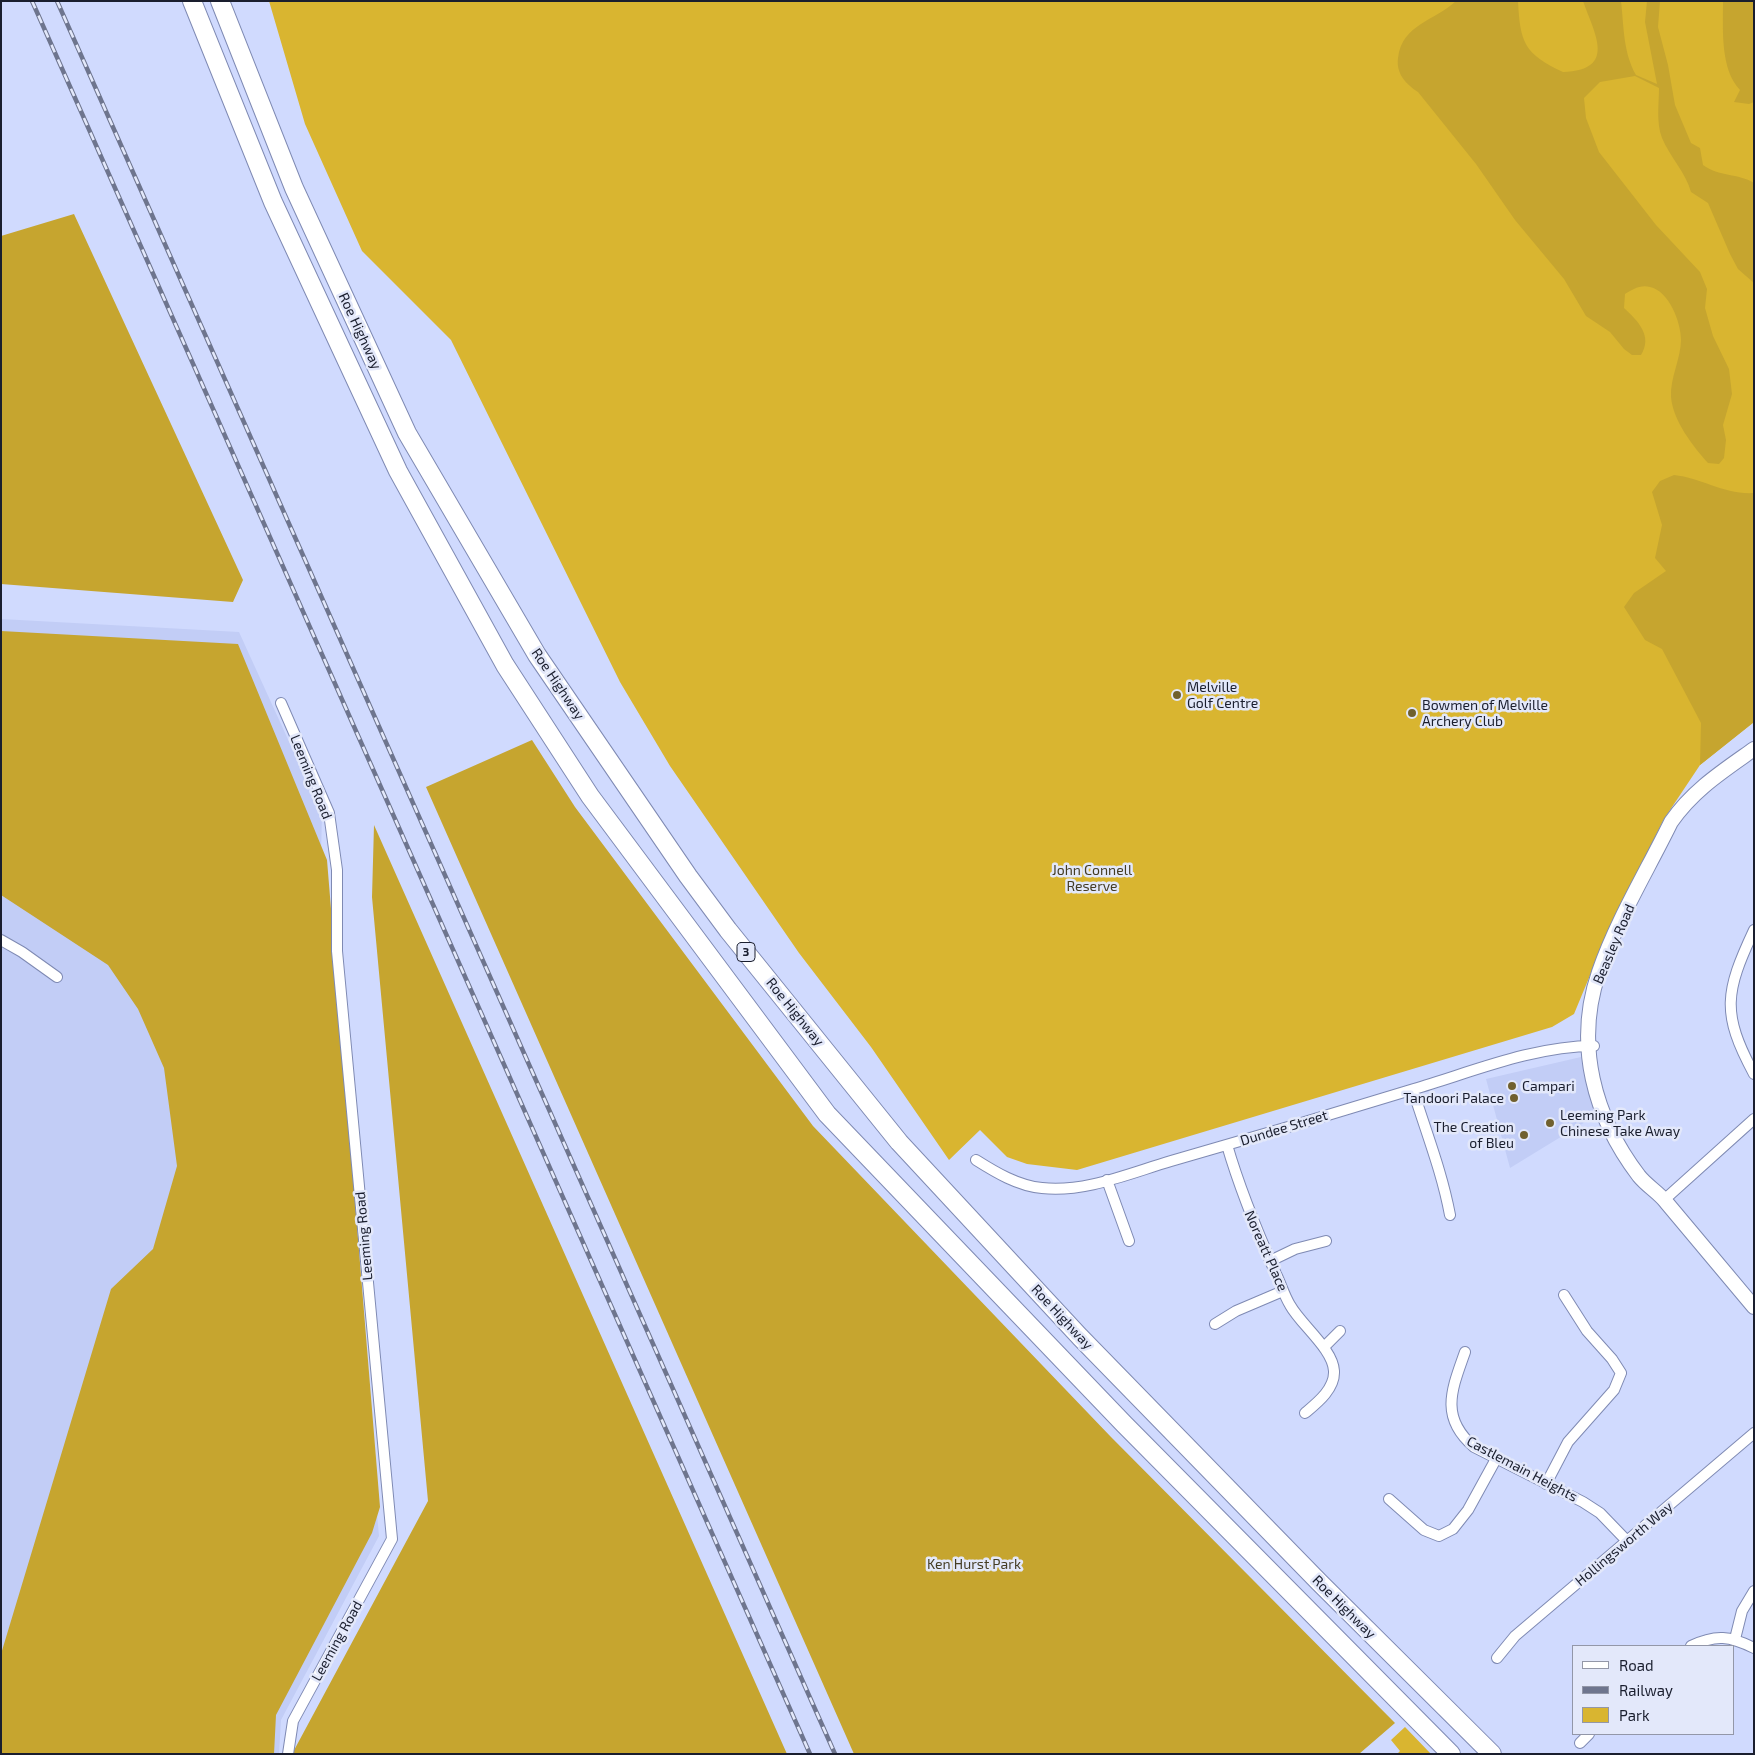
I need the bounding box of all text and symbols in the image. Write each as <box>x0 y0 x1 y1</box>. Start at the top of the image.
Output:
street label: Roe Highway <box>335 290 385 372</box>
street label: Roe Highway <box>528 645 588 723</box>
place label: Melville Golf Centre <box>1187 679 1258 712</box>
marker: Melville Golf Centre <box>1171 689 1183 701</box>
place label: Bowmen of Melville Archery Club <box>1422 697 1548 730</box>
marker: Bowmen of Melville Archery Club <box>1406 707 1418 719</box>
street label: Leeming Road <box>286 732 336 822</box>
park label: John Connell Reserve <box>1052 862 1132 894</box>
street label: Beasley Road <box>1590 901 1638 987</box>
road number: 3 <box>737 942 755 962</box>
street label: Roe Highway <box>763 975 827 1049</box>
place label: Campari <box>1522 1078 1575 1094</box>
marker: Campari <box>1506 1080 1518 1092</box>
place label: Tandoori Palace <box>1403 1090 1504 1106</box>
marker: Tandoori Palace <box>1508 1092 1520 1104</box>
street label: Dundee Street <box>1238 1107 1330 1149</box>
place label: Leeming Park Chinese Take Away <box>1560 1107 1680 1140</box>
marker: Leeming Park Chinese Take Away <box>1544 1117 1556 1129</box>
place label: The Creation of Bleu <box>1434 1119 1514 1152</box>
marker: The Creation of Bleu <box>1518 1129 1530 1141</box>
street label: Leeming Road <box>352 1191 376 1281</box>
street label: Noreatt Place <box>1241 1208 1291 1294</box>
street label: Roe Highway <box>1028 1281 1096 1353</box>
street label: Castlemain Heights <box>1464 1433 1580 1505</box>
street label: Hollingsworth Way <box>1572 1498 1676 1590</box>
park label: Ken Hurst Park <box>927 1556 1021 1572</box>
street label: Roe Highway <box>1309 1572 1379 1642</box>
street label: Leeming Road <box>308 1598 366 1684</box>
legend <box>1572 1645 1735 1735</box>
text: Road <box>1619 1656 1654 1674</box>
text: Railway <box>1619 1681 1673 1699</box>
text: Park <box>1619 1706 1650 1724</box>

